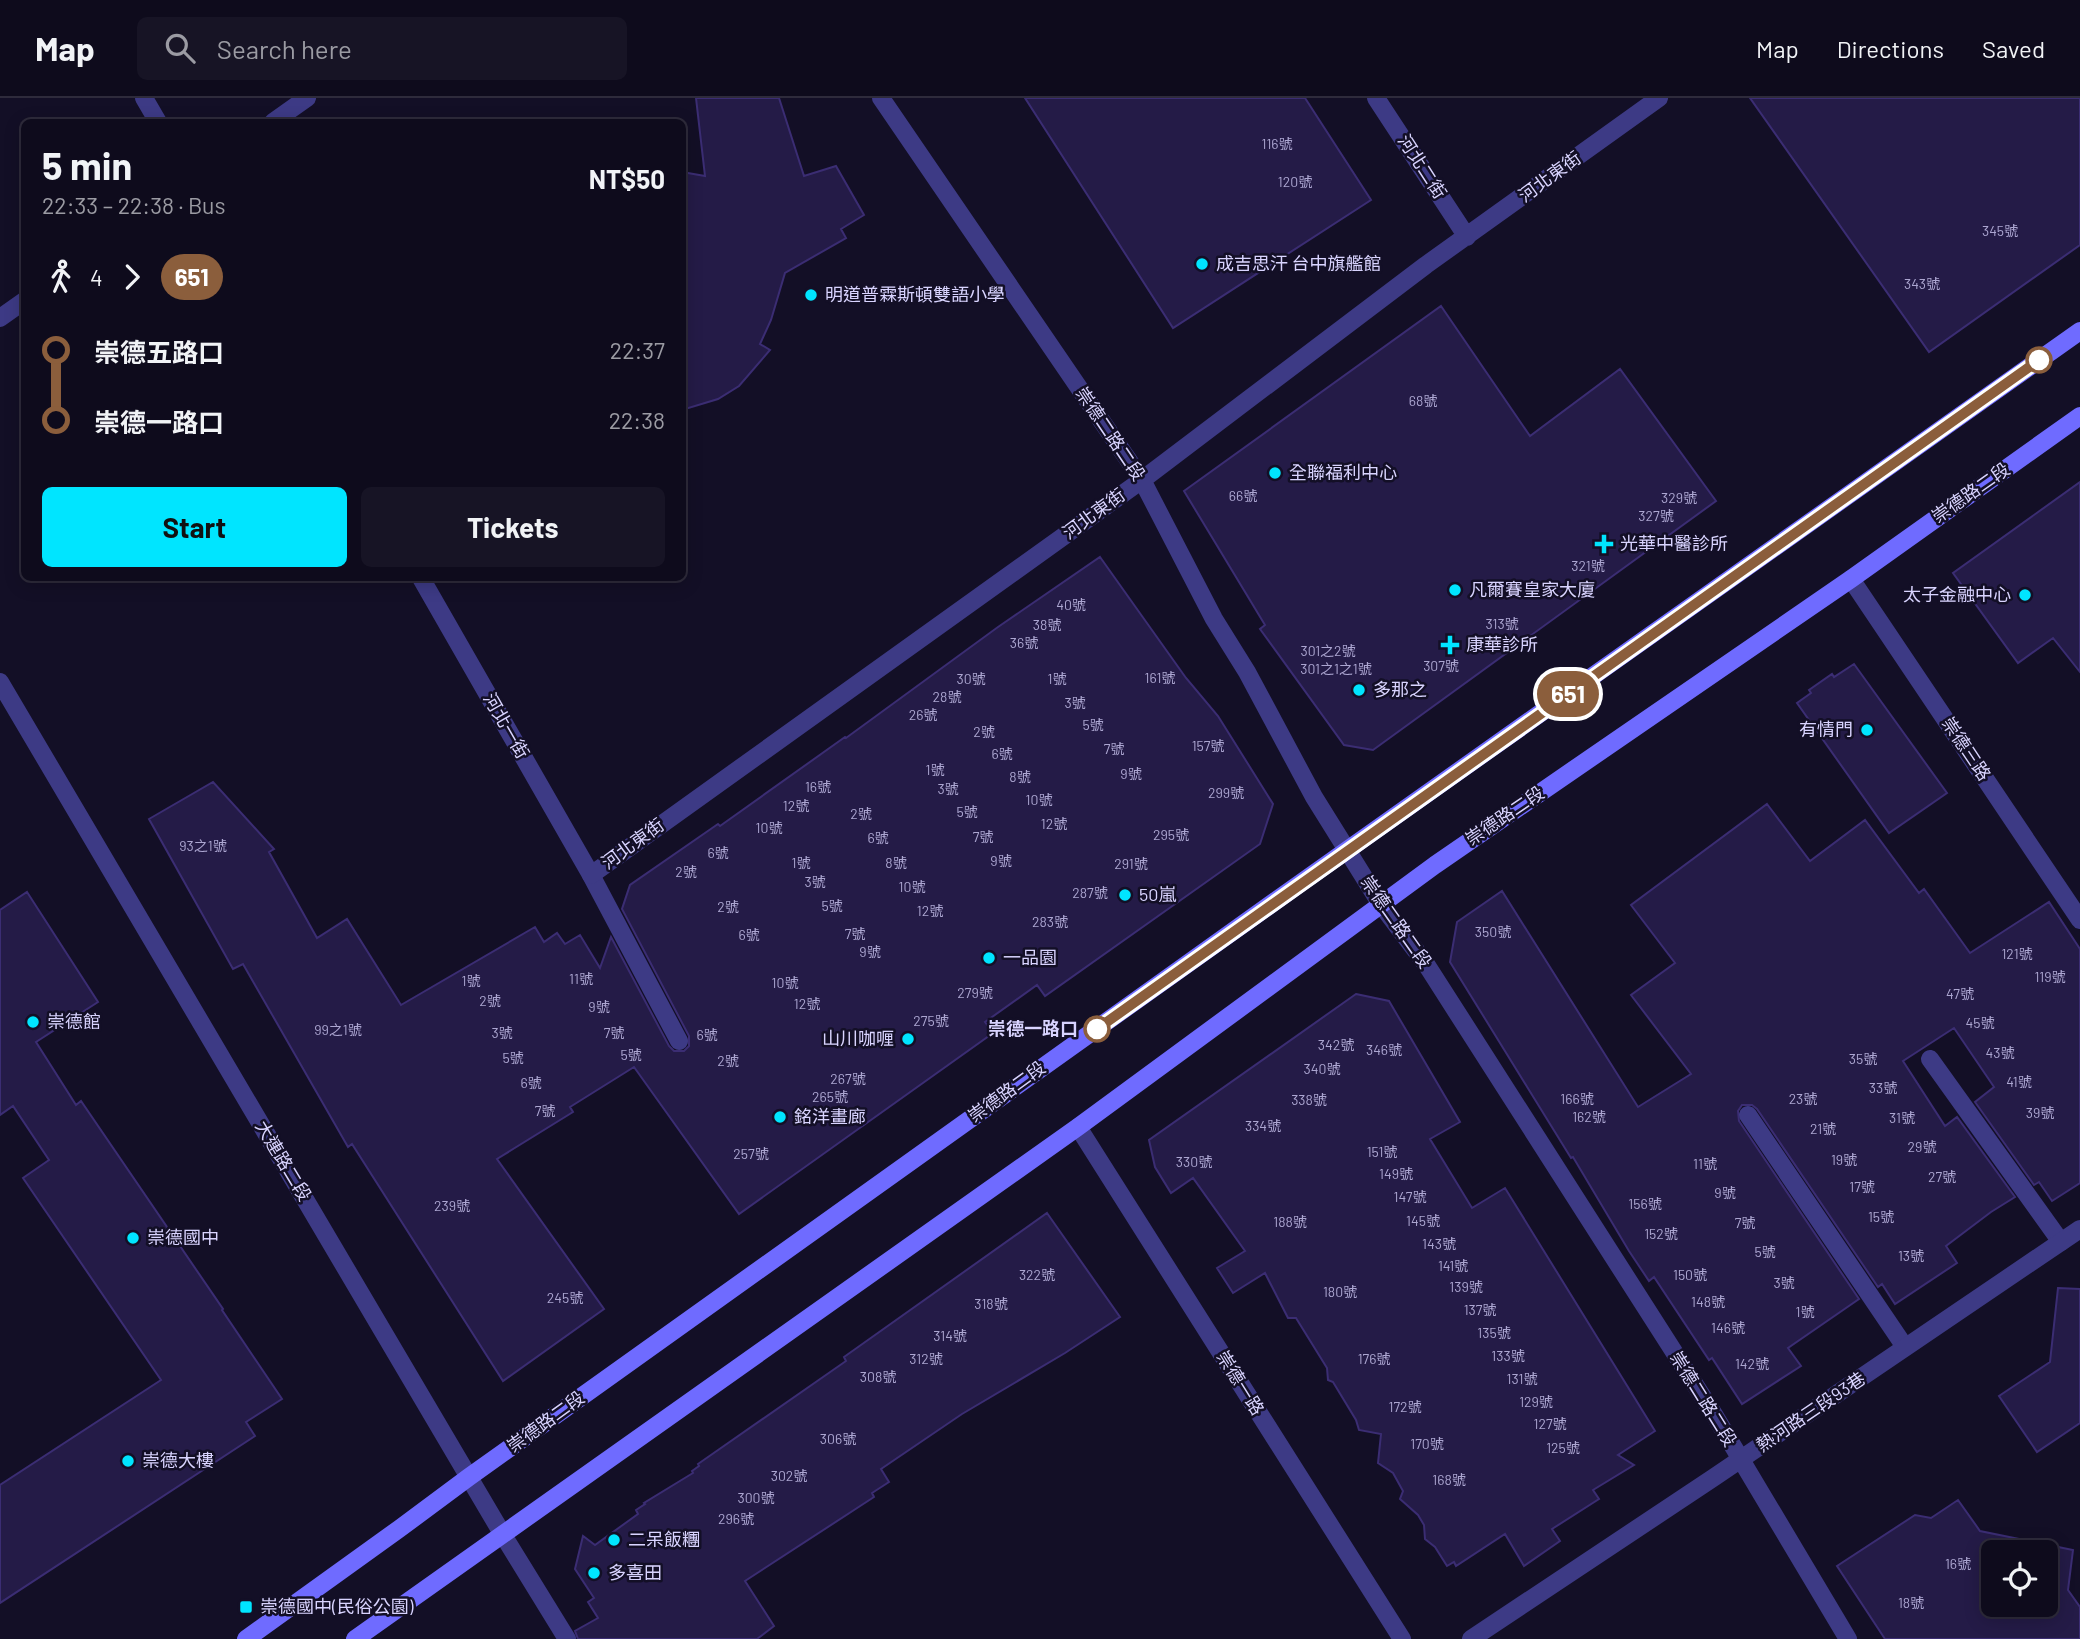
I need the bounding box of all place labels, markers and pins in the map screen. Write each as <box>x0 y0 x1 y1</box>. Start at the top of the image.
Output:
place label: 成吉思汗 台中旗艦館 <box>1216 252 1382 274</box>
marker: 成吉思汗 台中旗艦館 <box>1194 256 1210 272</box>
place label: 明道普霖斯頓雙語小學 <box>825 283 1005 305</box>
marker: 明道普霖斯頓雙語小學 <box>803 287 819 303</box>
unlabelled marker <box>2026 347 2052 373</box>
place label: 全聯福利中心 <box>1289 461 1397 483</box>
marker: 全聯福利中心 <box>1267 465 1283 481</box>
place label: 光華中醫診所 <box>1620 532 1728 554</box>
marker: 光華中醫診所 <box>1594 534 1614 554</box>
place label: 凡爾賽皇家大廈 <box>1469 578 1595 600</box>
marker: 凡爾賽皇家大廈 <box>1447 582 1463 598</box>
place label: 太子金融中心 <box>1903 583 2011 605</box>
marker: 太子金融中心 <box>2017 587 2033 603</box>
place label: 康華診所 <box>1466 633 1538 655</box>
marker: 康華診所 <box>1440 635 1460 655</box>
place label: 多那之 <box>1373 678 1427 700</box>
marker: 多那之 <box>1351 682 1367 698</box>
place label: 有情門 <box>1799 718 1853 740</box>
marker: 有情門 <box>1859 722 1875 738</box>
place label: 50嵐 <box>1139 883 1176 905</box>
marker: 50嵐 <box>1117 887 1133 903</box>
place label: 一品園 <box>1003 946 1057 968</box>
marker: 一品園 <box>981 950 997 966</box>
place label: 崇德館 <box>47 1010 101 1032</box>
marker: 崇德館 <box>25 1014 41 1030</box>
marker: 崇德一路口 <box>1084 1016 1110 1042</box>
place label: 崇德一路口 <box>988 1017 1078 1039</box>
place label: 山川咖喱 <box>822 1027 894 1049</box>
marker: 山川咖喱 <box>900 1031 916 1047</box>
place label: 銘洋畫廊 <box>794 1105 866 1127</box>
marker: 銘洋畫廊 <box>772 1109 788 1125</box>
place label: 崇德國中 <box>147 1226 219 1248</box>
marker: 崇德國中 <box>125 1230 141 1246</box>
place label: 崇德大樓 <box>142 1449 214 1471</box>
marker: 崇德大樓 <box>120 1453 136 1469</box>
place label: 二呆飯糰 <box>628 1528 700 1550</box>
marker: 二呆飯糰 <box>606 1532 622 1548</box>
place label: 多喜田 <box>608 1561 662 1583</box>
marker: 多喜田 <box>586 1565 602 1581</box>
place label: 崇德國中(民俗公園) <box>260 1595 414 1617</box>
marker: 崇德國中(民俗公園) <box>238 1599 254 1615</box>

